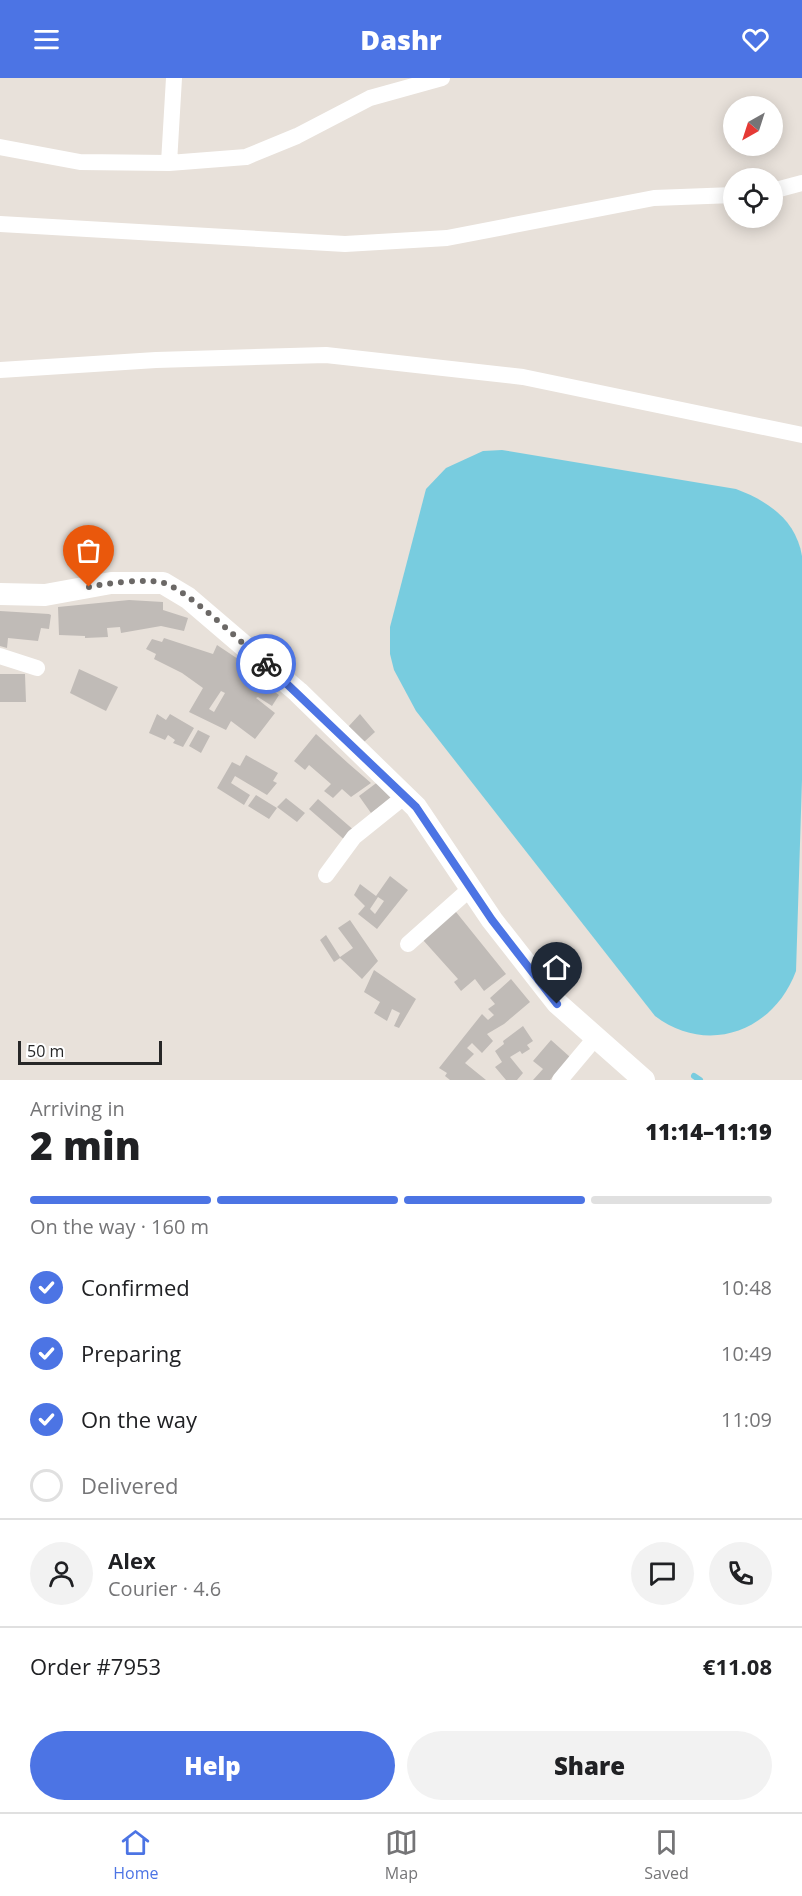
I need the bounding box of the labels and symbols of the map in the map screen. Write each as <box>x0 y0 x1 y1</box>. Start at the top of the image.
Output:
north arrow <box>723 96 783 156</box>
pin <box>63 525 114 587</box>
courier <box>236 634 296 694</box>
pin <box>531 942 582 1004</box>
scale bar <box>18 1038 162 1066</box>

